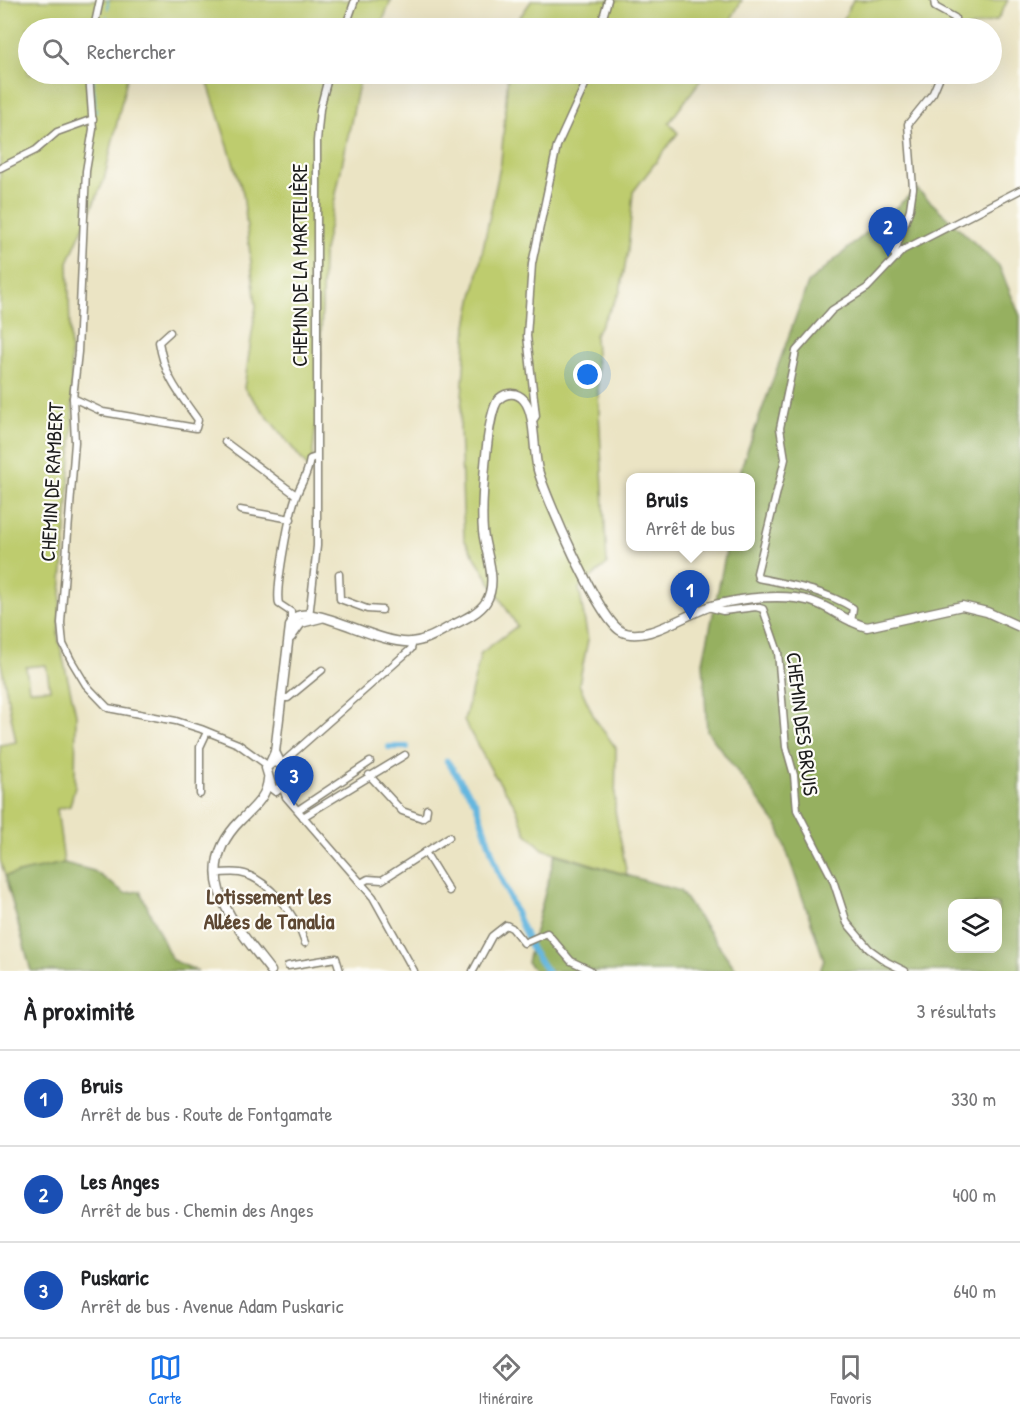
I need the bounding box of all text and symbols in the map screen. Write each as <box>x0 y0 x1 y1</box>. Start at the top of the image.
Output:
search box <box>18 18 1002 84</box>
icon: search <box>39 35 72 68</box>
text: Rechercher <box>87 36 176 66</box>
street label: CHEMIN DE LA MARTELIÈRE <box>285 163 314 367</box>
pin: 2 <box>868 208 908 257</box>
your location <box>573 360 602 389</box>
street label: CHEMIN DE RAMBERT <box>33 400 70 562</box>
popup <box>626 473 755 551</box>
text: Bruis <box>646 484 688 514</box>
text: Arrêt de bus <box>646 514 735 541</box>
pin: 1 <box>670 570 710 620</box>
street label: CHEMIN DES BRUIS <box>779 651 826 798</box>
pin: 3 <box>274 756 314 806</box>
district label: Lotissement les Allées de Tanalia <box>204 881 335 936</box>
map controls <box>948 899 1002 953</box>
button: layers <box>948 899 1002 953</box>
text: À proximité <box>24 993 135 1028</box>
text: 3 résultats <box>916 997 996 1024</box>
text: Bruis <box>81 1070 123 1100</box>
text: 1 <box>40 1085 47 1112</box>
text: 330 m <box>951 1085 996 1112</box>
text: Arrêt de bus · Route de Fontgamate <box>81 1100 333 1127</box>
text: Les Anges <box>81 1166 159 1196</box>
text: 2 <box>39 1181 48 1208</box>
text: 400 m <box>952 1181 996 1208</box>
text: Arrêt de bus · Chemin des Anges <box>81 1196 314 1223</box>
text: Puskaric <box>81 1262 149 1292</box>
text: 3 <box>39 1277 48 1304</box>
text: 640 m <box>953 1277 996 1304</box>
text: Arrêt de bus · Avenue Adam Puskaric <box>81 1292 343 1319</box>
tab: Carte <box>148 1351 182 1409</box>
tab: Itinéraire <box>479 1351 534 1409</box>
tab: Favoris <box>830 1351 871 1409</box>

